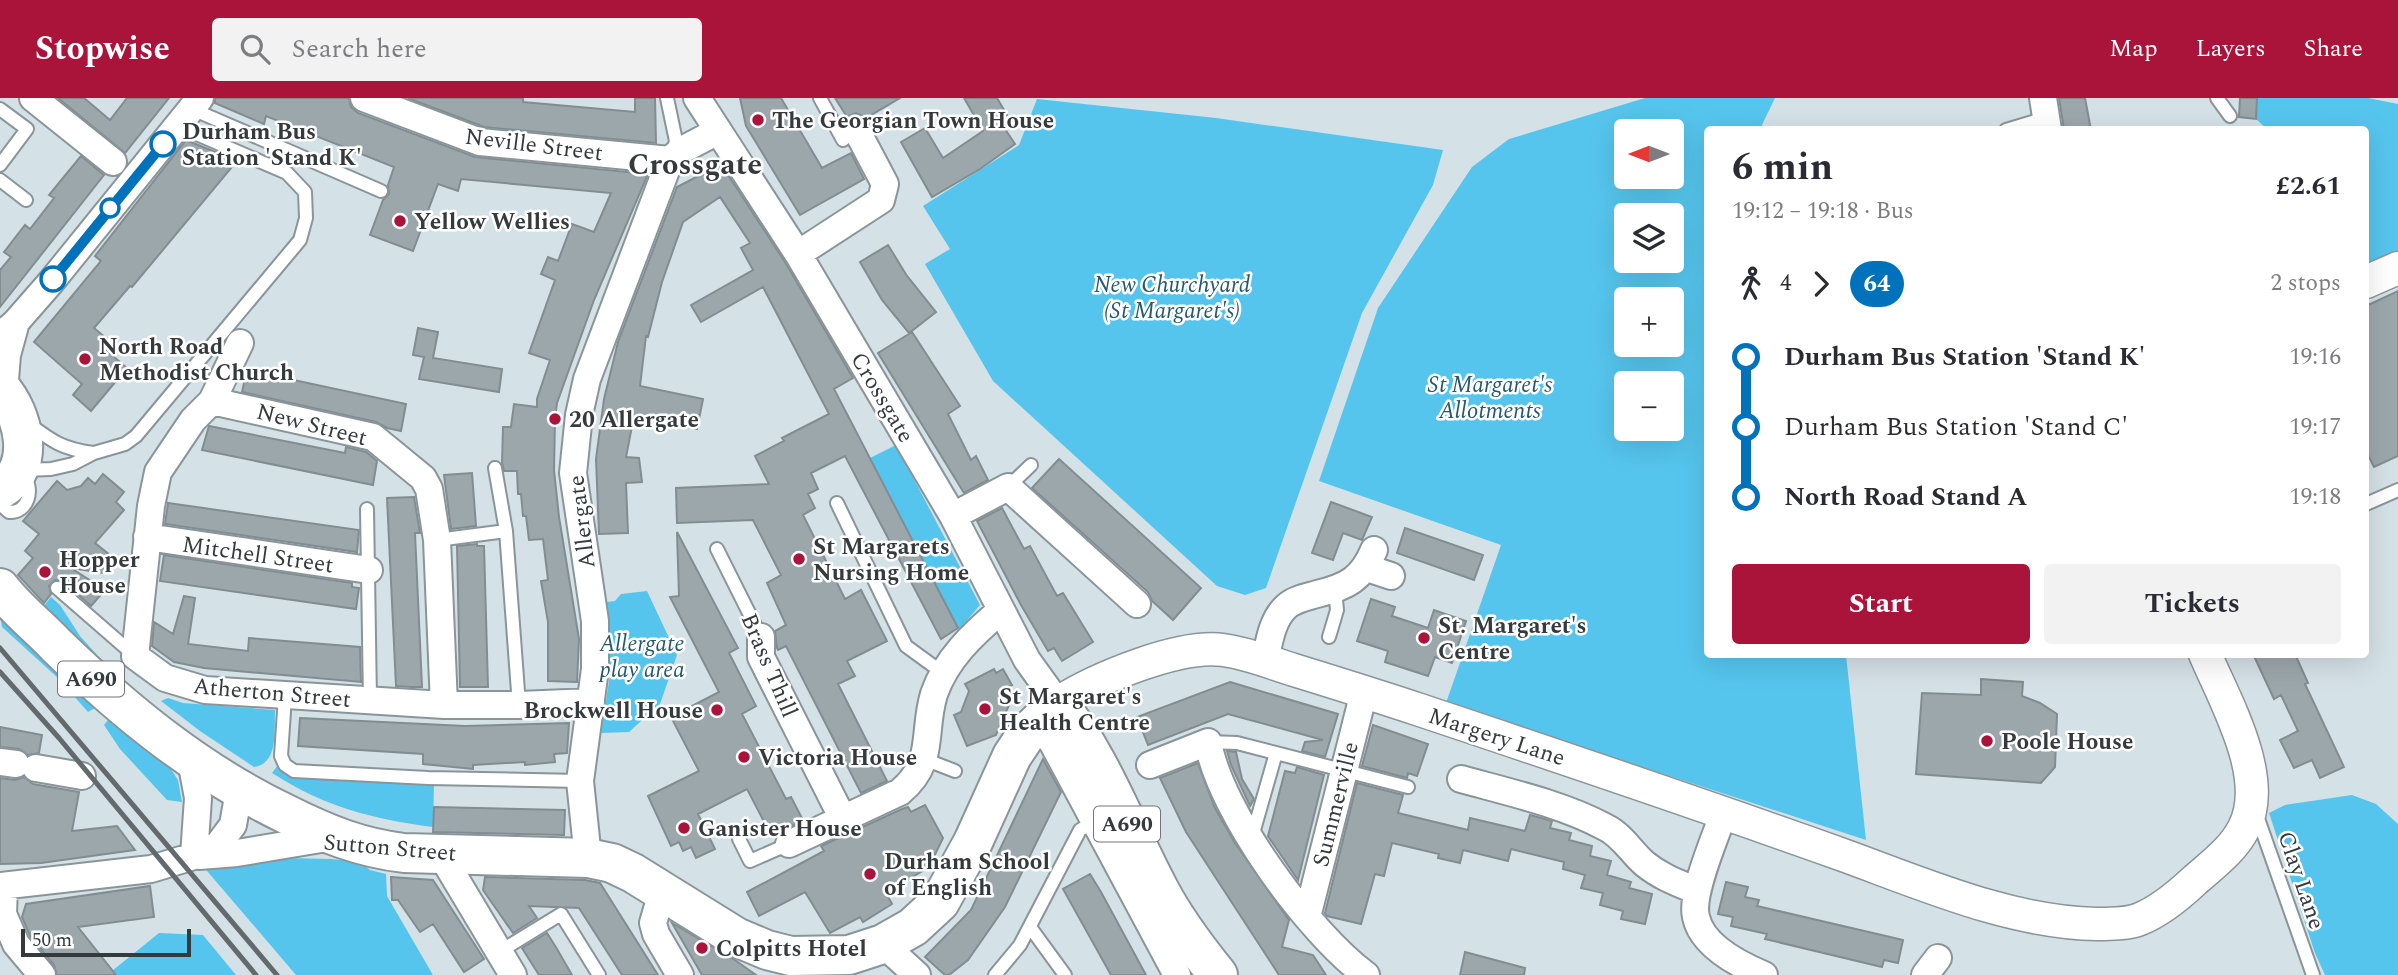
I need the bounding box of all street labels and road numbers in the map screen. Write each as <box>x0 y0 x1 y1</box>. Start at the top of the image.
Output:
street label: Neville Street <box>463 120 605 171</box>
street label: Crossgate <box>841 346 923 450</box>
street label: New Street <box>253 395 371 456</box>
street label: Allergate <box>559 473 606 570</box>
street label: Mitchell Street <box>180 528 336 583</box>
street label: Brass Thill <box>731 608 806 723</box>
road number: A690 <box>58 662 124 696</box>
street label: Atherton Street <box>191 669 352 718</box>
street label: Margery Lane <box>1424 699 1570 776</box>
street label: Summerville <box>1304 738 1369 871</box>
road number: A690 <box>1094 806 1160 842</box>
street label: Sutton Street <box>322 825 458 872</box>
street label: Clay Lane <box>2267 827 2334 934</box>

